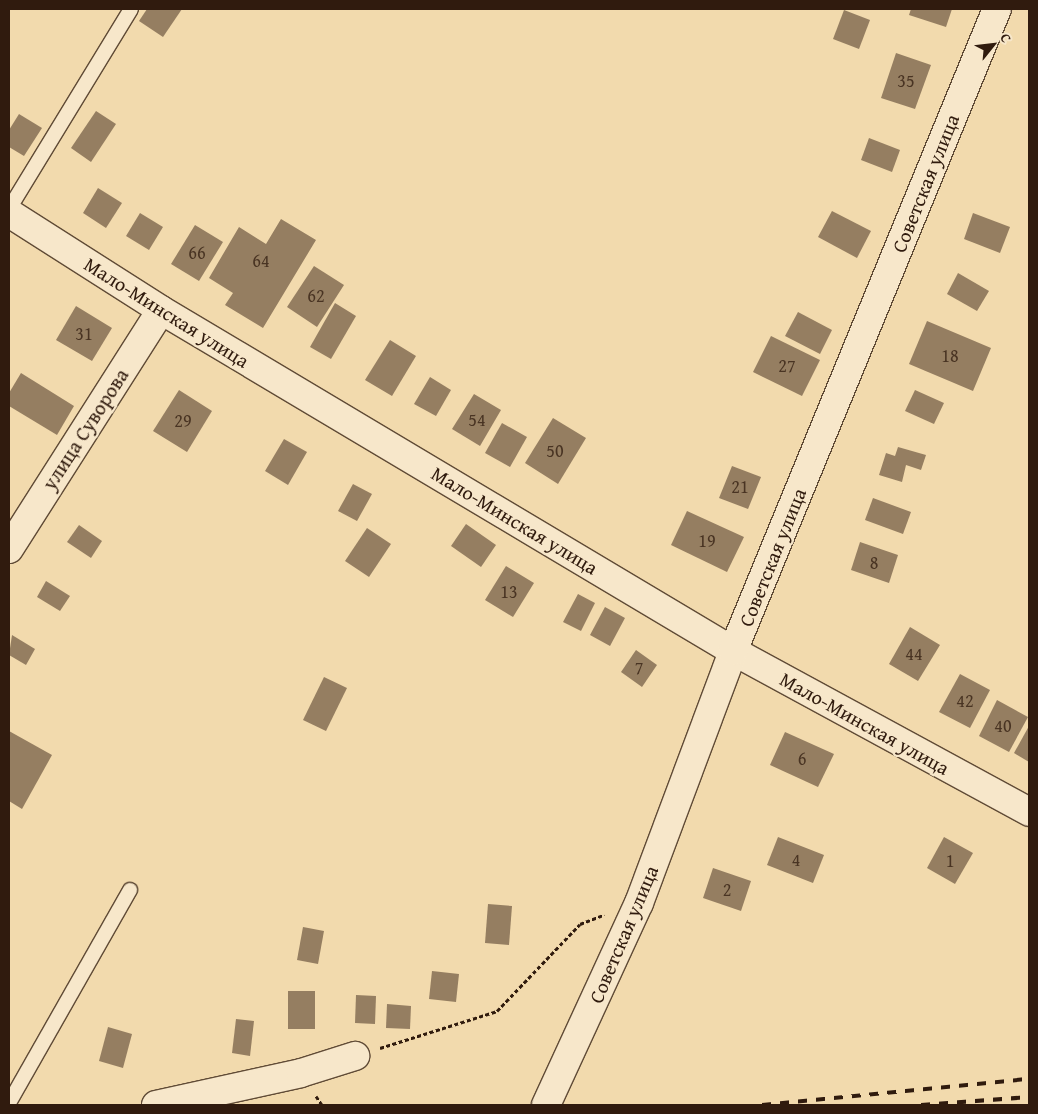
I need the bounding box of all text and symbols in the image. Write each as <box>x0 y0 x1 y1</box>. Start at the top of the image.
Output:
north arrow <box>968 20 1018 70</box>
text: С <box>995 29 1017 46</box>
house number: 35 <box>897 70 915 92</box>
street label: Советская улица <box>886 110 964 256</box>
house number: 66 <box>188 242 206 264</box>
house number: 64 <box>252 250 270 272</box>
street label: Мало-Минская улица <box>80 252 254 372</box>
house number: 62 <box>307 285 325 307</box>
house number: 31 <box>75 323 93 345</box>
house number: 18 <box>941 345 959 367</box>
house number: 27 <box>778 355 796 377</box>
street label: улица Суворова <box>37 364 133 494</box>
house number: 54 <box>468 409 486 431</box>
house number: 29 <box>174 410 192 432</box>
house number: 50 <box>546 440 564 462</box>
street label: Мало-Минская улица <box>427 461 603 579</box>
house number: 21 <box>731 476 749 498</box>
street label: Советская улица <box>733 484 811 630</box>
house number: 19 <box>698 530 716 552</box>
house number: 8 <box>870 552 878 574</box>
house number: 13 <box>500 581 518 603</box>
house number: 44 <box>905 643 923 665</box>
house number: 7 <box>635 657 643 679</box>
street label: Мало-Минская улица <box>776 666 954 780</box>
house number: 42 <box>956 690 974 712</box>
house number: 40 <box>994 715 1012 737</box>
house number: 6 <box>798 748 806 770</box>
house number: 4 <box>792 849 800 871</box>
house number: 1 <box>946 850 954 872</box>
street label: Советская улица <box>583 862 663 1006</box>
house number: 2 <box>723 879 731 901</box>

